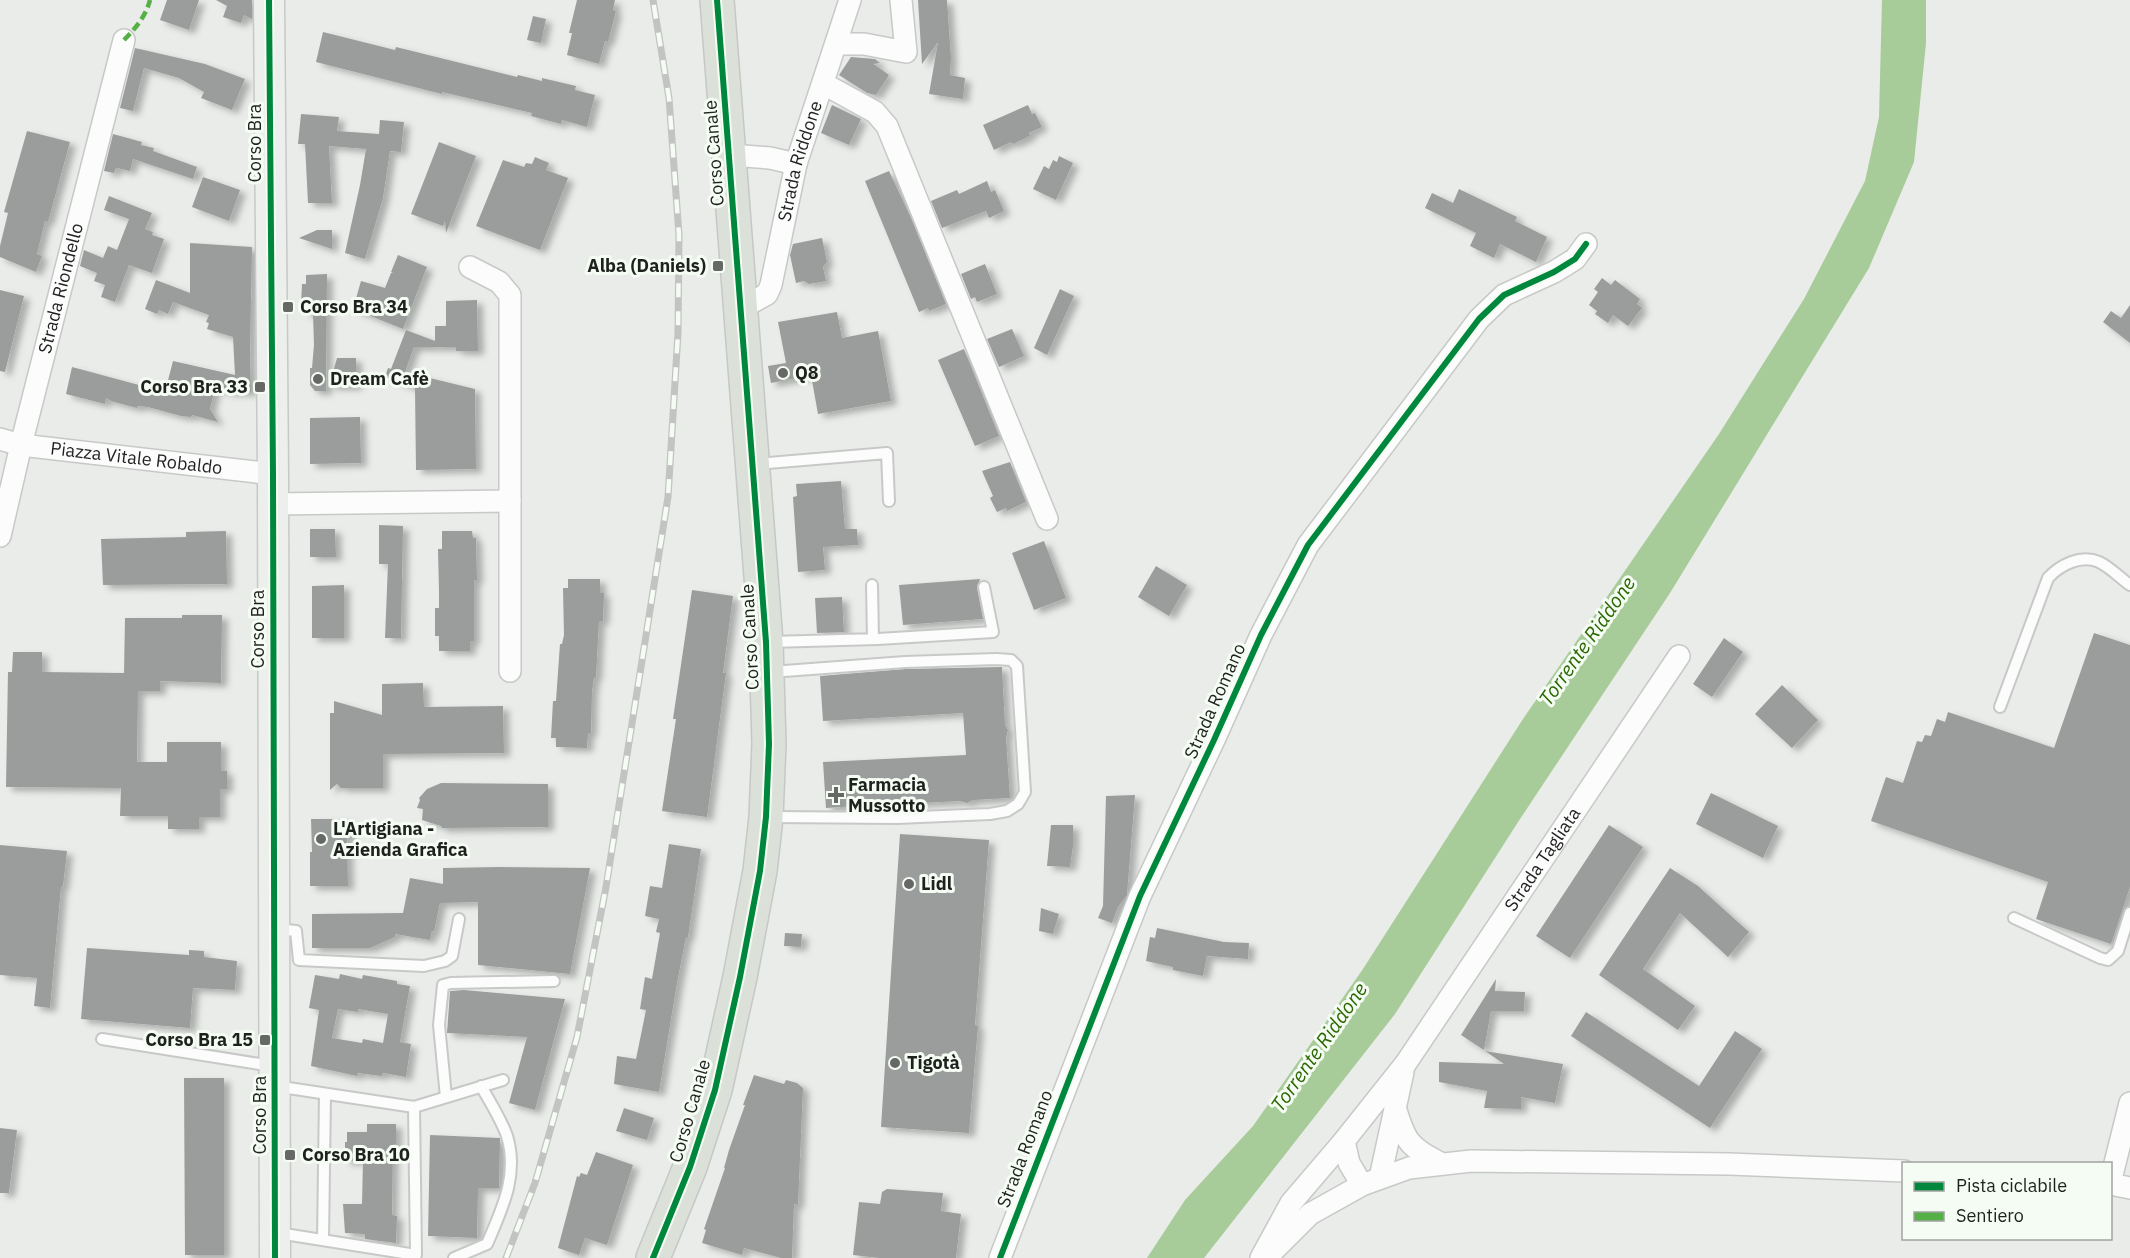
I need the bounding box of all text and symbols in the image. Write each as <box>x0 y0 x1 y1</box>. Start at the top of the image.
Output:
street label: Strada Riddone <box>772 98 827 224</box>
street label: Corso Canale <box>698 99 729 207</box>
street label: Corso Bra <box>243 103 266 182</box>
street label: Strada Riondello <box>33 221 88 356</box>
place label: Alba (Daniels) <box>587 254 706 277</box>
marker: Alba (Daniels) <box>711 259 725 273</box>
place label: Corso Bra 34 <box>300 295 408 318</box>
marker: Corso Bra 34 <box>281 300 295 314</box>
place label: Q8 <box>795 361 819 384</box>
marker: Q8 <box>776 366 790 380</box>
place label: Dream Cafè <box>330 367 429 390</box>
marker: Dream Cafè <box>311 372 325 386</box>
place label: Corso Bra 33 <box>140 375 248 398</box>
marker: Corso Bra 33 <box>253 380 267 394</box>
street label: Piazza Vitale Robaldo <box>49 436 224 479</box>
water label: Torrente Riddone <box>1532 571 1641 711</box>
street label: Corso Canale <box>735 583 764 691</box>
street label: Corso Bra <box>246 589 269 668</box>
street label: Strada Romano <box>1179 639 1250 762</box>
place label: Farmacia Mussotto <box>848 773 926 817</box>
marker: Farmacia Mussotto <box>829 788 843 802</box>
street label: Strada Tagliata <box>1499 802 1585 916</box>
place label: L'Artigiana - Azienda Grafica <box>333 817 468 861</box>
marker: L'Artigiana - Azienda Grafica <box>314 832 328 846</box>
place label: Lidl <box>921 872 953 895</box>
marker: Lidl <box>902 877 916 891</box>
water label: Torrente Riddone <box>1264 977 1373 1117</box>
place label: Corso Bra 15 <box>145 1028 253 1051</box>
marker: Corso Bra 15 <box>258 1033 272 1047</box>
place label: Tigotà <box>907 1051 960 1074</box>
street label: Corso Canale <box>664 1056 715 1165</box>
marker: Tigotà <box>888 1056 902 1070</box>
street label: Corso Bra <box>248 1075 271 1154</box>
street label: Strada Romano <box>992 1087 1058 1211</box>
place label: Corso Bra 10 <box>302 1143 410 1166</box>
marker: Corso Bra 10 <box>283 1148 297 1162</box>
legend <box>1902 1162 2112 1240</box>
text: Pista ciclabile <box>1956 1174 2067 1197</box>
text: Sentiero <box>1956 1204 2024 1227</box>

